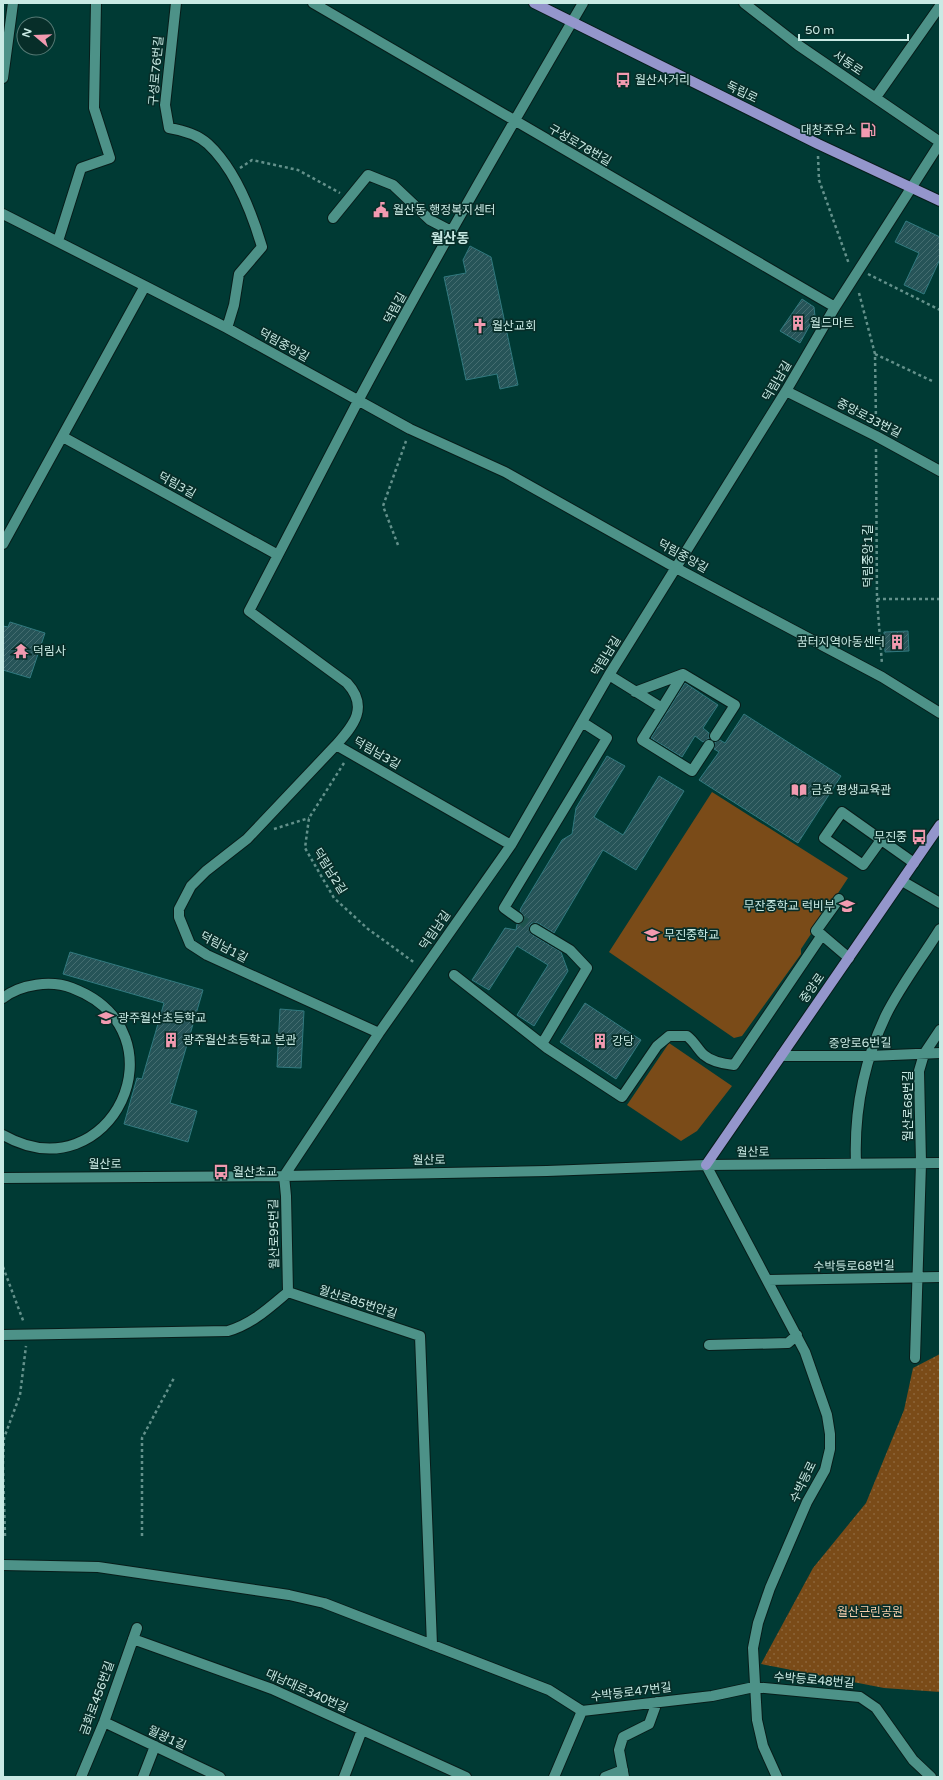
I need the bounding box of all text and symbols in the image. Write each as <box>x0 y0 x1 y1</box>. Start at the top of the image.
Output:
north arrow <box>16 16 56 56</box>
scale bar <box>799 16 908 42</box>
text: 50 m <box>805 23 834 37</box>
text: N <box>19 27 35 39</box>
street label: 구성로76번길 <box>146 35 166 107</box>
street label: 서동로 <box>830 48 866 78</box>
bus stop icon: 월산사거리 <box>614 71 632 89</box>
place label: 월산사거리 <box>635 73 690 87</box>
street label: 독립로 <box>724 78 760 106</box>
street label: 구성로78번길 <box>546 121 614 169</box>
fuel station icon: 대창주유소 <box>859 121 877 139</box>
place label: 대창주유소 <box>801 123 856 137</box>
public building icon: 월산동 행정복지센터 <box>372 201 390 219</box>
place label: 월산동 행정복지센터 <box>393 203 495 217</box>
district label: 월산동 <box>431 230 469 247</box>
street label: 덕림길 <box>381 290 409 326</box>
building icon: 월드마트 <box>789 314 807 332</box>
place label: 월드마트 <box>810 316 854 330</box>
church icon: 월산교회 <box>471 317 489 335</box>
place label: 월산교회 <box>492 319 536 333</box>
street label: 덕림중앙길 <box>256 325 312 365</box>
street label: 덕림남길 <box>760 358 794 404</box>
street label: 중앙로33번길 <box>835 396 903 440</box>
street label: 덕림3길 <box>156 469 198 501</box>
street label: 덕림중앙1길 <box>861 525 875 587</box>
street label: 덕림중앙길 <box>655 536 711 576</box>
building icon: 꿈터지역아동센터 <box>888 633 906 651</box>
street label: 덕림남길 <box>588 634 624 678</box>
place label: 꿈터지역아동센터 <box>797 635 885 649</box>
temple icon: 덕림사 <box>12 642 30 660</box>
place label: 덕림사 <box>33 644 66 658</box>
street label: 덕림남3길 <box>351 734 403 772</box>
library icon: 금호 평생교육관 <box>790 781 808 799</box>
place label: 금호 평생교육관 <box>811 783 891 797</box>
bus stop icon: 무진중 <box>910 828 928 846</box>
place label: 무진중 <box>874 830 907 844</box>
street label: 덕림남2길 <box>310 845 350 897</box>
school or university icon: 무잔중학교 럭비부 <box>838 897 856 915</box>
place label: 무잔중학교 럭비부 <box>744 899 835 913</box>
street label: 덕림남길 <box>417 908 453 952</box>
school or university icon: 무진중학교 <box>643 926 661 944</box>
place label: 무진중학교 <box>664 928 719 942</box>
street label: 덕림남1길 <box>198 929 250 965</box>
street label: 중앙로 <box>797 970 827 1006</box>
school or university icon: 광주월산초등학교 <box>97 1009 115 1027</box>
place label: 광주월산초등학교 <box>118 1011 206 1025</box>
building icon: 광주월산초등학교 본관 <box>162 1031 180 1049</box>
building icon: 강당 <box>591 1032 609 1050</box>
place label: 광주월산초등학교 본관 <box>183 1033 297 1047</box>
place label: 강당 <box>612 1034 634 1048</box>
street label: 중앙로6번길 <box>829 1035 891 1051</box>
street label: 월산로68번길 <box>901 1071 915 1141</box>
street label: 월산로 <box>736 1145 770 1159</box>
street label: 월산로 <box>412 1153 446 1167</box>
street label: 월산로 <box>88 1157 122 1171</box>
bus stop icon: 월산초교 <box>212 1163 230 1181</box>
place label: 월산초교 <box>233 1165 277 1179</box>
street label: 월산로95번길 <box>266 1199 282 1269</box>
street label: 수박등로68번길 <box>813 1258 895 1274</box>
street label: 월산로85번안길 <box>317 1283 399 1321</box>
street label: 수박등로 <box>787 1459 819 1505</box>
park label: 월산근린공원 <box>837 1605 903 1619</box>
street label: 금화로456번길 <box>77 1659 117 1737</box>
street label: 대남대로340번길 <box>264 1667 350 1715</box>
street label: 수박등로48번길 <box>773 1669 855 1691</box>
street label: 수박등로47번길 <box>590 1680 672 1704</box>
street label: 월광1길 <box>146 1723 188 1753</box>

